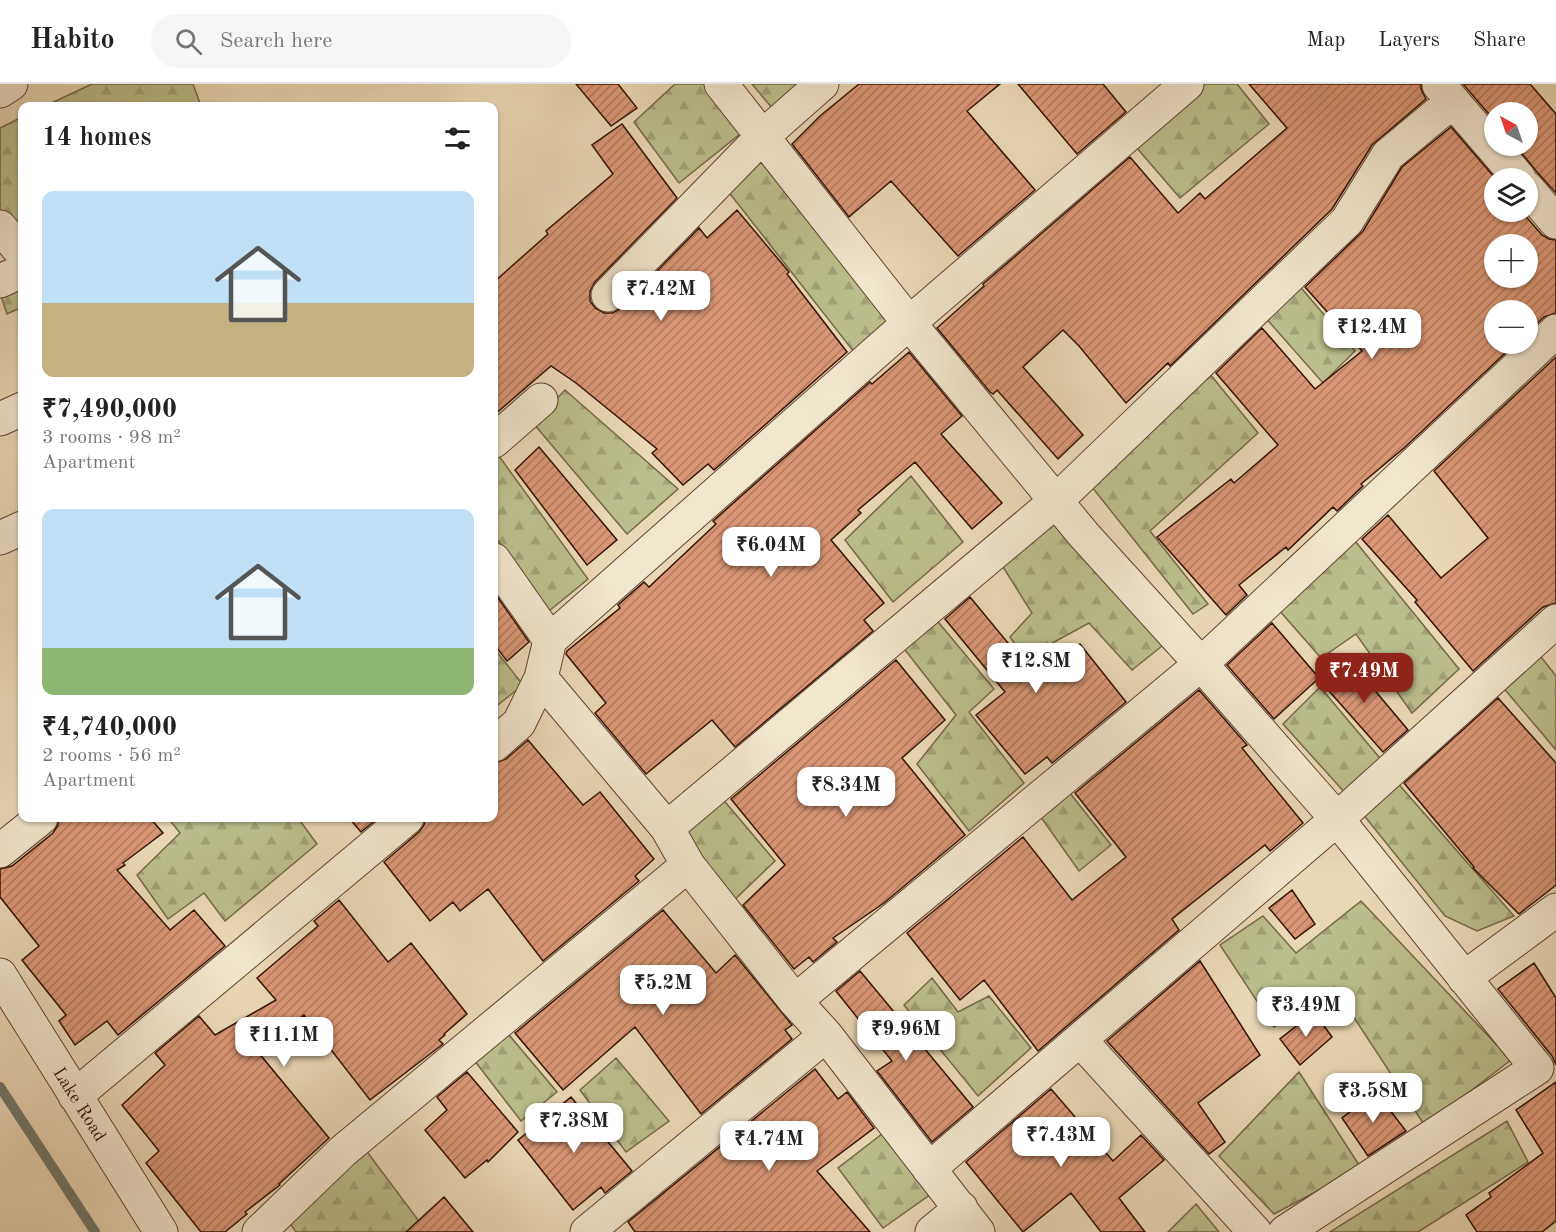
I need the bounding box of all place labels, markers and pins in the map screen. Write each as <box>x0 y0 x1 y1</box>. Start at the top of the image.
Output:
pin: ₹7.42M <box>612 271 710 322</box>
pin: ₹12.4M <box>1323 309 1421 360</box>
pin: ₹6.04M <box>722 527 820 578</box>
pin: ₹12.8M <box>987 643 1085 694</box>
pin: ₹7.49M <box>1315 653 1413 704</box>
pin: ₹8.34M <box>797 767 895 818</box>
pin: ₹5.2M <box>621 965 705 1016</box>
pin: ₹3.49M <box>1257 987 1355 1038</box>
pin: ₹9.96M <box>857 1011 955 1062</box>
pin: ₹11.1M <box>235 1017 333 1068</box>
pin: ₹3.58M <box>1324 1073 1422 1124</box>
pin: ₹7.38M <box>525 1103 623 1154</box>
pin: ₹7.43M <box>1012 1117 1110 1168</box>
pin: ₹4.74M <box>720 1121 818 1172</box>

